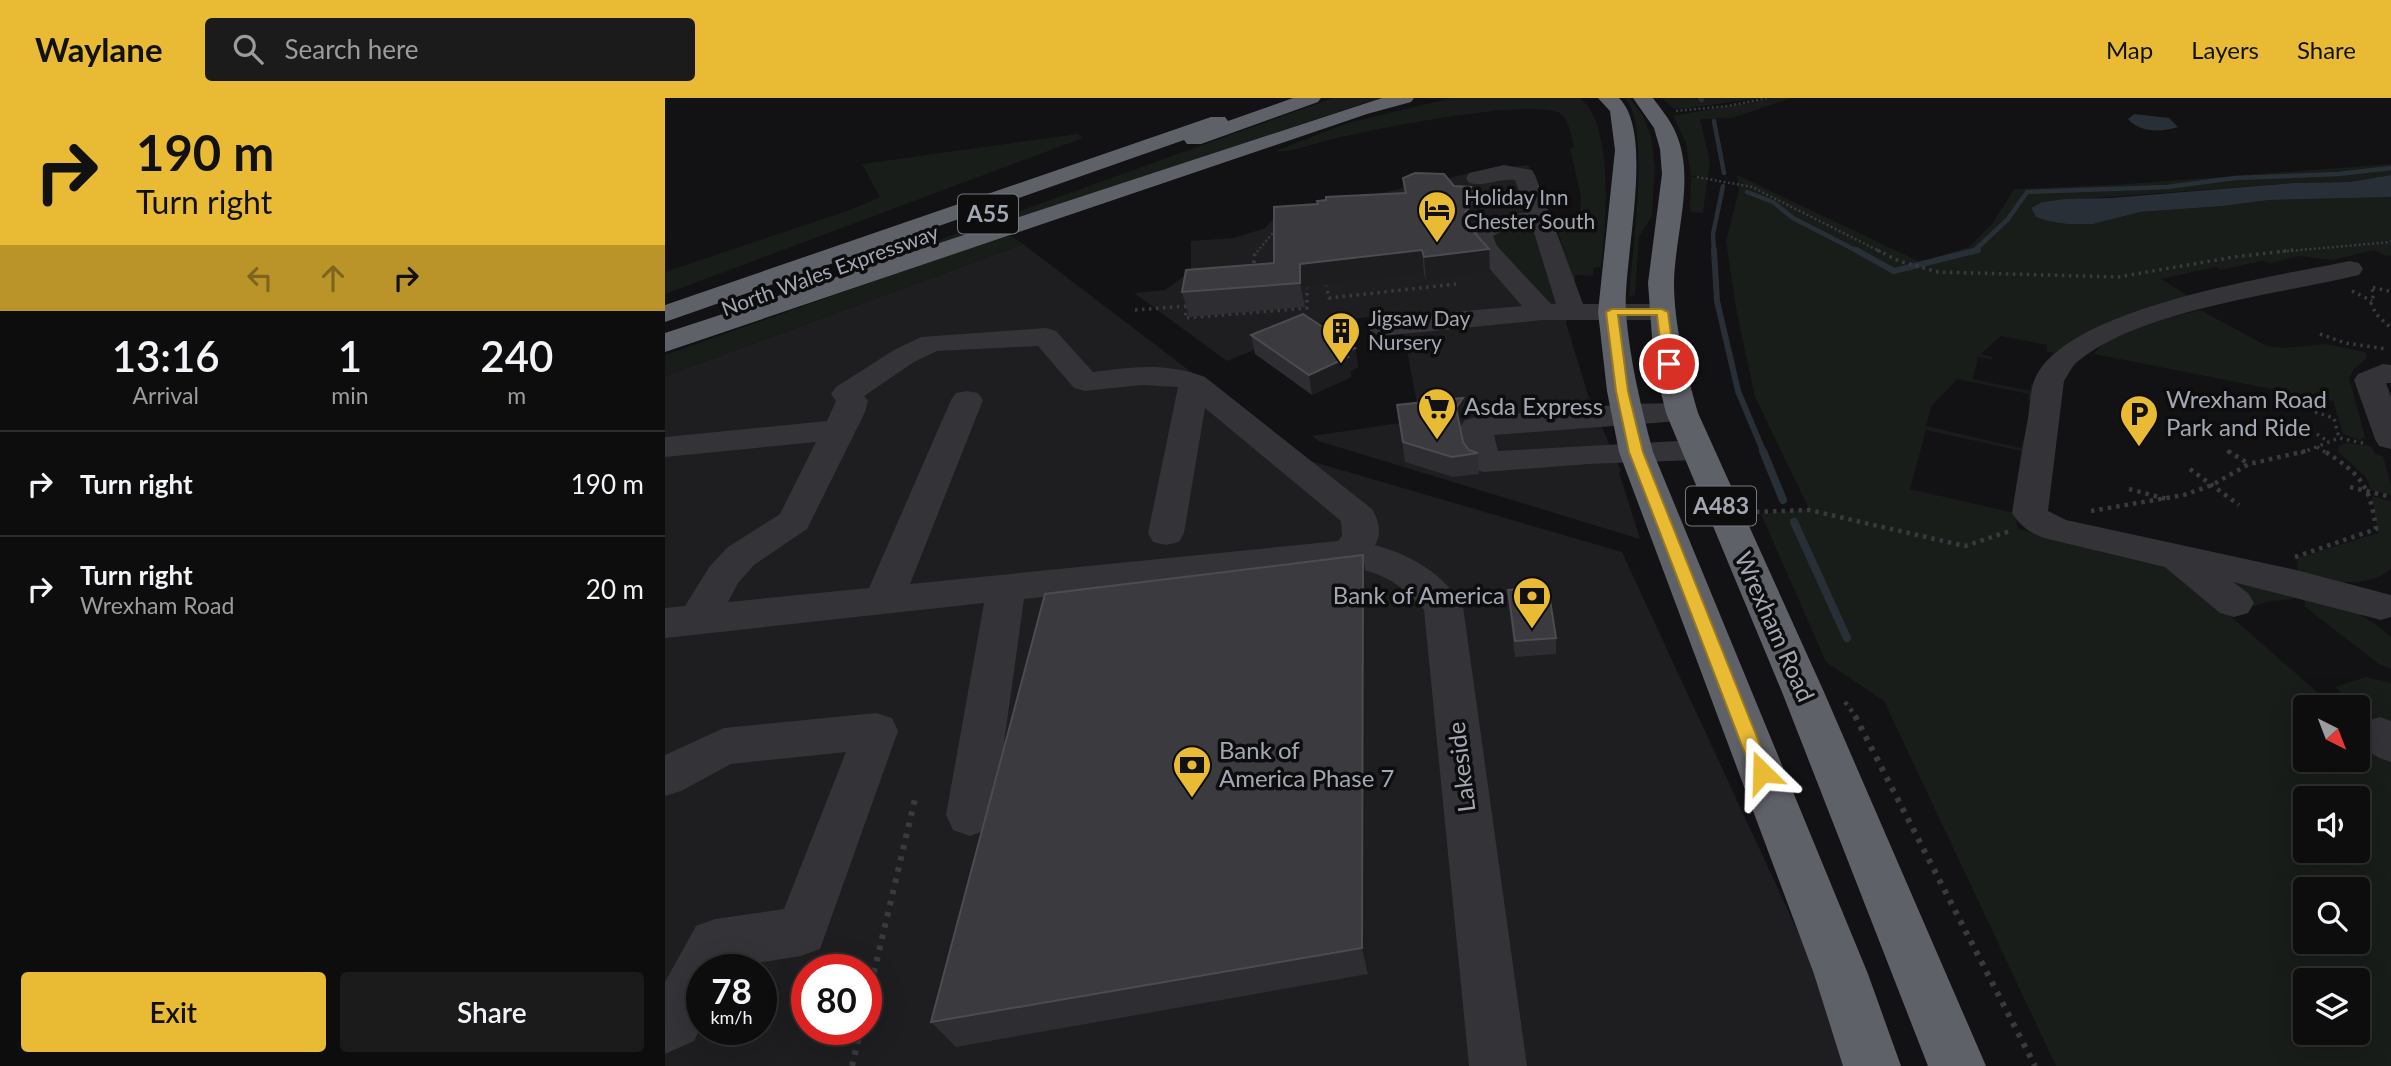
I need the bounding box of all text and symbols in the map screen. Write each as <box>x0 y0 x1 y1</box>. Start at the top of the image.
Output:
search box <box>205 18 695 81</box>
text: Waylane <box>35 29 163 69</box>
icon: search <box>229 30 267 68</box>
text: Search here <box>285 33 419 65</box>
text: Map <box>2106 35 2153 64</box>
text: Layers <box>2191 35 2259 64</box>
text: Share <box>2297 35 2356 64</box>
text: 190 m <box>136 123 274 181</box>
icon: right <box>21 126 112 217</box>
text: Turn right <box>136 182 272 221</box>
place label: Holiday Inn Chester South <box>1464 184 1595 233</box>
hotel icon: Holiday Inn Chester South <box>1416 189 1458 244</box>
road number: A55 <box>958 195 1018 234</box>
street label: North Wales Expressway <box>717 219 942 321</box>
icon: left <box>241 259 279 297</box>
icon: ahead <box>314 259 352 297</box>
icon: right <box>387 259 425 297</box>
place label: Jigsaw Day Nursery <box>1368 305 1470 354</box>
building icon: Jigsaw Day Nursery <box>1320 310 1362 365</box>
text: 13:16 <box>112 331 220 381</box>
text: 1 <box>338 331 362 381</box>
text: 240 <box>480 331 553 381</box>
pin <box>1639 334 1699 394</box>
icon: arrive <box>1650 345 1688 383</box>
text: Arrival <box>133 381 199 409</box>
text: min <box>331 381 369 409</box>
text: m <box>507 381 526 409</box>
place label: Wrexham Road Park and Ride <box>2166 384 2327 441</box>
supermarket icon: Asda Express <box>1416 386 1458 441</box>
place label: Asda Express <box>1464 391 1603 420</box>
parking icon: Wrexham Road Park and Ride <box>2118 393 2160 448</box>
icon: right <box>21 465 59 503</box>
text: Turn right <box>80 468 193 500</box>
text: 190 m <box>571 468 644 500</box>
road number: A483 <box>1686 486 1756 526</box>
street label: Wrexham Road <box>1729 547 1821 706</box>
text: Turn right <box>80 559 193 591</box>
icon: right <box>21 570 59 608</box>
text: 20 m <box>586 573 644 605</box>
bank icon: Bank of America <box>1511 575 1553 630</box>
place label: Bank of America <box>1333 580 1505 609</box>
text: Wrexham Road <box>80 591 234 619</box>
north arrow <box>2293 695 2369 772</box>
map controls <box>2293 695 2370 1045</box>
street label: Lakeside <box>1441 720 1480 814</box>
place label: Bank of America Phase 7 <box>1219 735 1394 792</box>
position arrow <box>1725 735 1799 809</box>
bank icon: Bank of America Phase 7 <box>1171 744 1213 799</box>
button: sound <box>2293 786 2370 863</box>
button: search <box>2293 877 2370 954</box>
speed limit sign: 80 <box>791 954 882 1045</box>
button: layers <box>2293 968 2370 1045</box>
text: 78 <box>711 969 752 1011</box>
button: Exit <box>21 972 326 1052</box>
button: Share <box>340 972 644 1052</box>
text: km/h <box>710 1006 753 1028</box>

